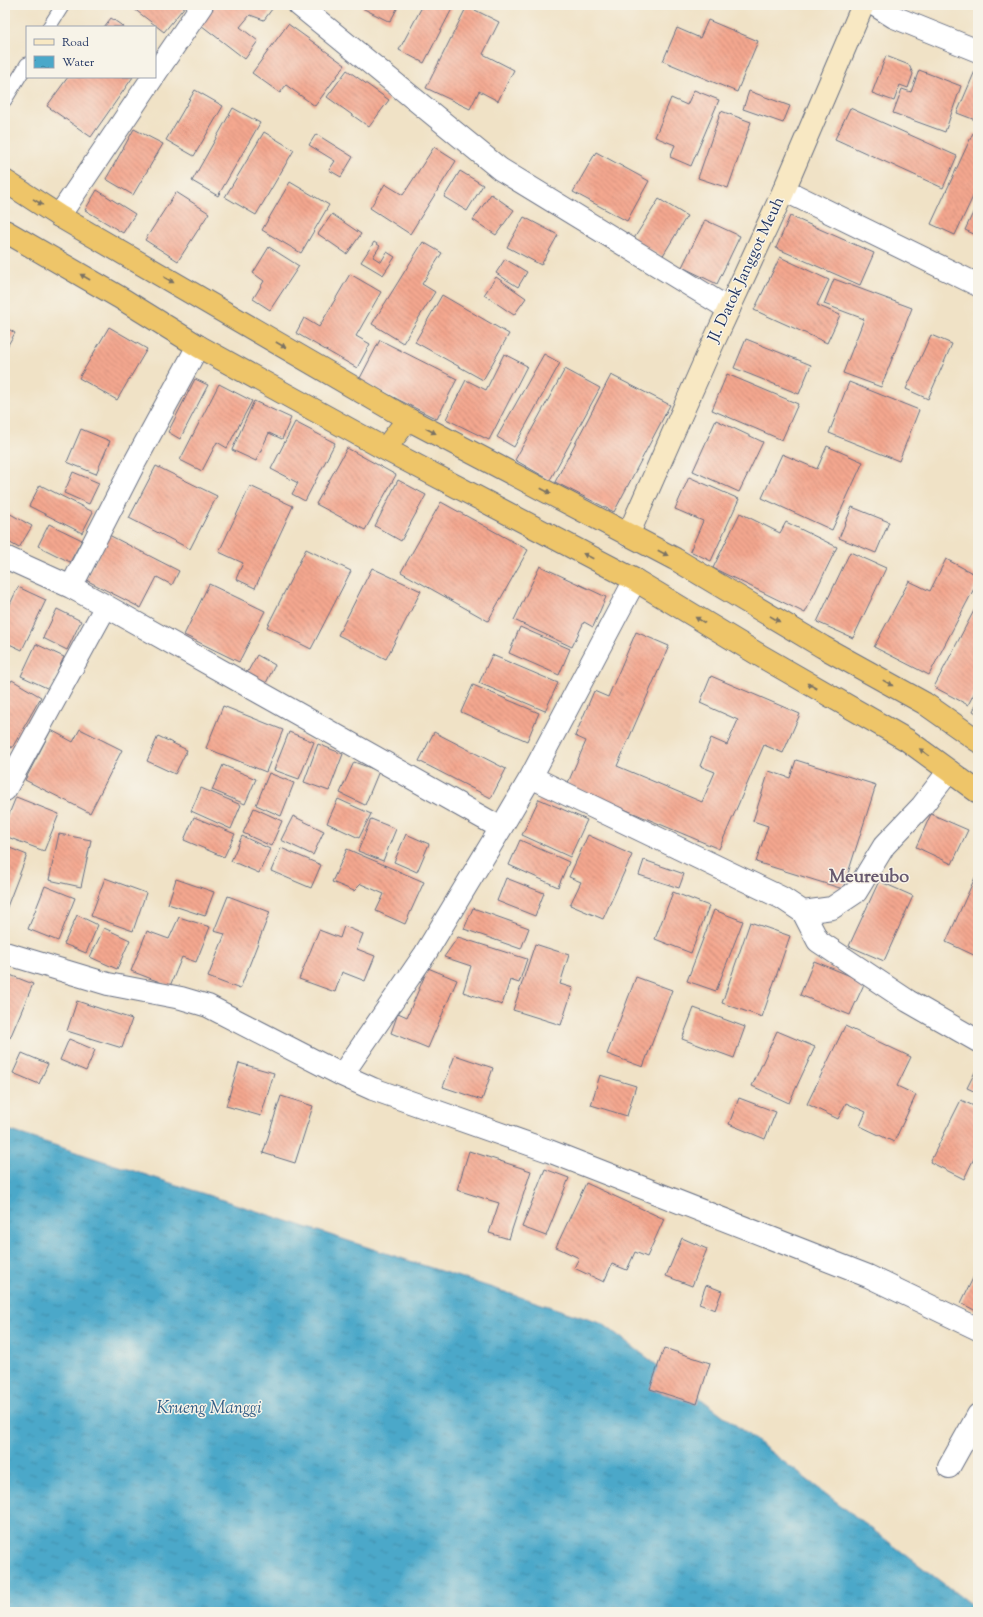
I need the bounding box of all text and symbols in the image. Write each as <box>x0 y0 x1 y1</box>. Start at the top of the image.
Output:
legend <box>26 26 156 78</box>
text: Road <box>62 34 89 52</box>
text: Water <box>62 54 95 72</box>
street label: JI. Datok Janggot Meuh <box>703 193 791 348</box>
one-way arrow <box>33 198 43 206</box>
one-way arrow <box>79 274 91 281</box>
one-way arrow <box>163 276 175 283</box>
one-way arrow <box>276 342 287 349</box>
one-way arrow <box>425 428 436 434</box>
one-way arrow <box>540 488 551 495</box>
one-way arrow <box>657 550 669 556</box>
one-way arrow <box>582 552 593 559</box>
one-way arrow <box>769 615 781 622</box>
one-way arrow <box>694 616 706 623</box>
one-way arrow <box>882 679 894 686</box>
one-way arrow <box>806 682 818 689</box>
one-way arrow <box>919 749 929 757</box>
district label: Meureubo <box>829 865 909 891</box>
water label: Krueng Manggi <box>157 1397 261 1421</box>

